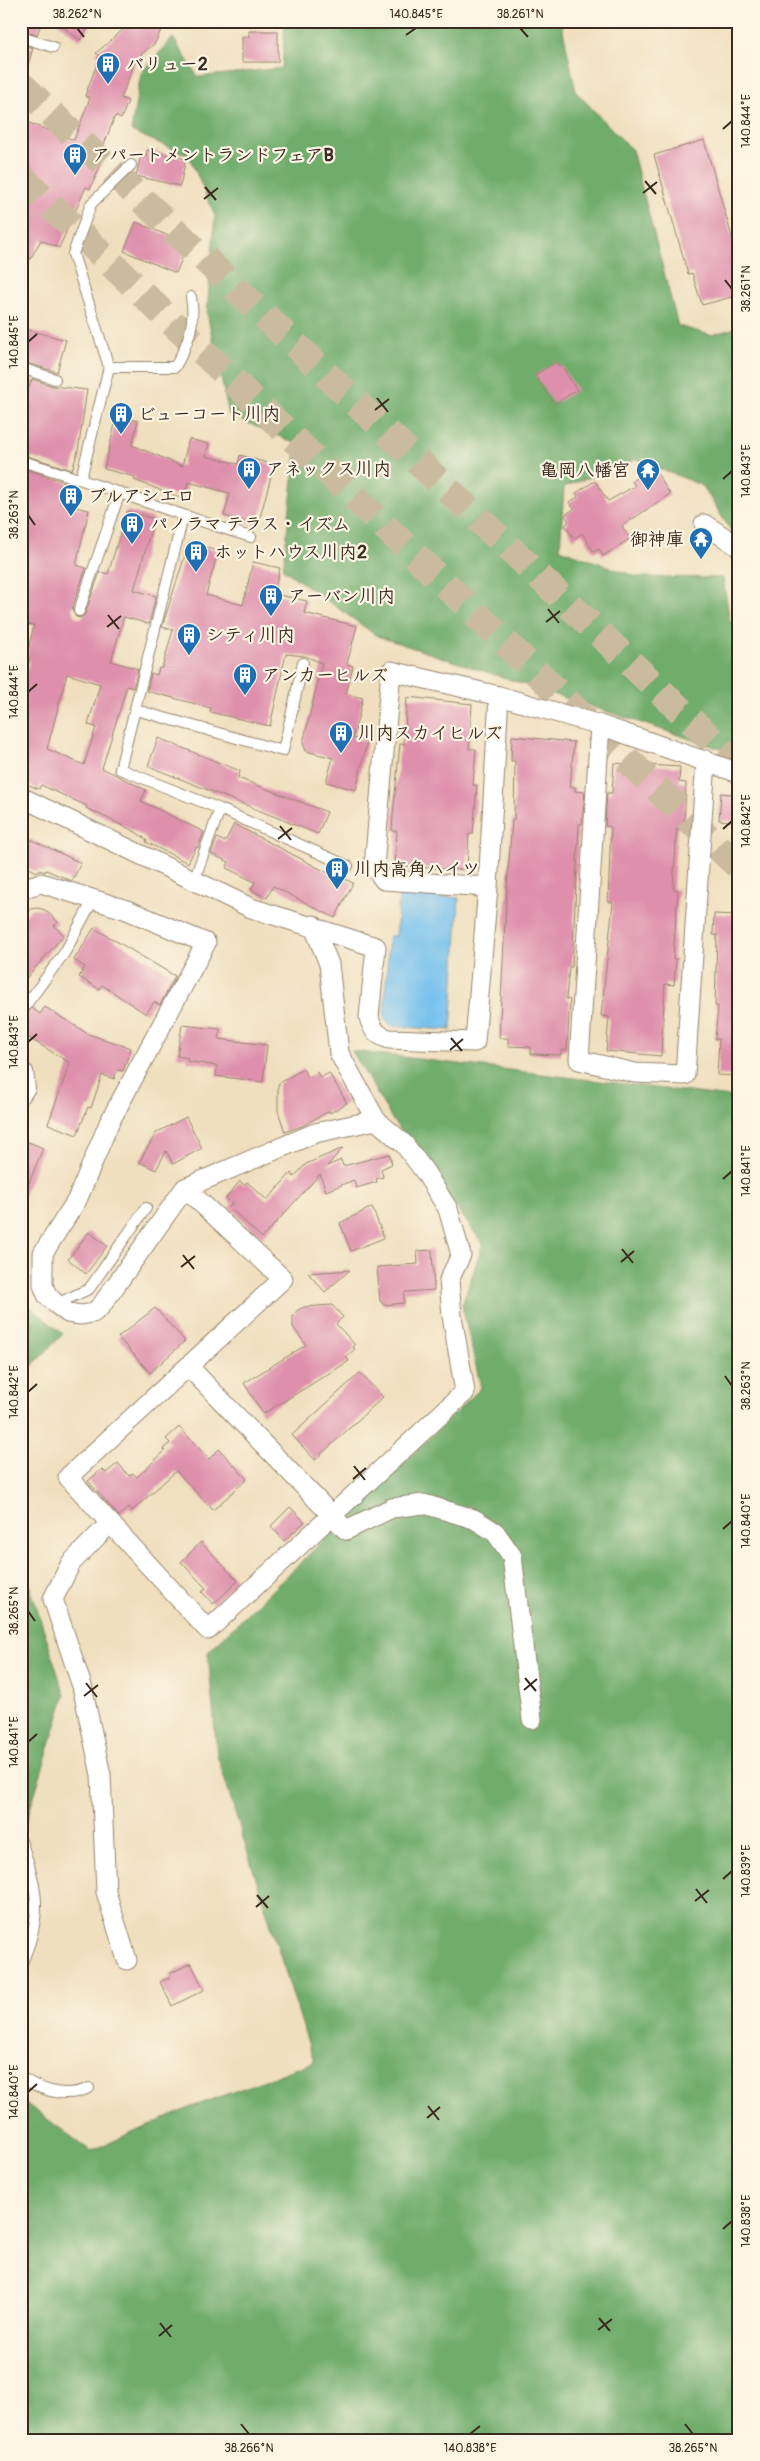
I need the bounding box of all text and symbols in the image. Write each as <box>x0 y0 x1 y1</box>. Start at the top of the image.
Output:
text: 38.262°N <box>52 7 102 22</box>
text: 140.845°E <box>389 7 443 22</box>
text: 38.261°N <box>496 7 544 22</box>
building icon: バリュー2 <box>95 51 121 85</box>
place label: バリュー2 <box>126 53 208 76</box>
text: 140.844°E <box>739 94 754 148</box>
building icon: アパートメントランドフェアB <box>62 142 88 176</box>
place label: アパートメントランドフェアB <box>92 144 334 167</box>
text: 38.261°N <box>739 265 754 313</box>
text: 140.845°E <box>7 315 22 369</box>
building icon: ビューコート川内 <box>108 401 134 435</box>
place label: ビューコート川内 <box>138 403 281 426</box>
text: 140.843°E <box>739 444 754 498</box>
building icon: アネックス川内 <box>236 456 262 490</box>
temple icon: 亀岡八幡宮 <box>635 457 661 491</box>
place label: アネックス川内 <box>266 458 391 481</box>
place label: 亀岡八幡宮 <box>540 459 630 482</box>
building icon: ブルアシエロ <box>58 483 84 517</box>
place label: ブルアシエロ <box>88 485 195 508</box>
text: 38.263°N <box>7 490 22 540</box>
building icon: パノラマ テラス・イズム <box>119 511 145 545</box>
place label: パノラマ テラス・イズム <box>150 513 350 536</box>
temple icon: 御神庫 <box>688 526 714 560</box>
place label: 御神庫 <box>630 528 684 551</box>
building icon: ホットハウス川内2 <box>183 539 209 573</box>
place label: ホットハウス川内2 <box>214 541 367 564</box>
building icon: アーバン川内 <box>258 583 284 617</box>
place label: アーバン川内 <box>288 585 395 608</box>
building icon: シティ川内 <box>176 622 202 656</box>
place label: シティ川内 <box>206 624 295 647</box>
building icon: アンカーヒルズ <box>232 662 258 696</box>
place label: アンカーヒルズ <box>262 664 388 687</box>
text: 140.844°E <box>7 665 22 719</box>
building icon: 川内スカイヒルズ <box>328 720 354 754</box>
place label: 川内スカイヒルズ <box>358 722 502 745</box>
text: 140.842°E <box>739 794 754 848</box>
building icon: 川内高角ハイツ <box>324 856 350 890</box>
place label: 川内高角ハイツ <box>354 858 480 881</box>
text: 140.843°E <box>7 1015 22 1069</box>
text: 140.841°E <box>739 1145 754 1197</box>
text: 38.263°N <box>739 1361 754 1411</box>
text: 140.842°E <box>7 1365 22 1419</box>
text: 140.840°E <box>739 1493 754 1549</box>
text: 38.265°N <box>7 1587 22 1635</box>
text: 140.841°E <box>7 1716 22 1768</box>
text: 140.839°E <box>739 1845 754 1897</box>
text: 140.840°E <box>7 2064 22 2120</box>
text: 140.838°E <box>739 2195 754 2247</box>
text: 38.266°N <box>224 2441 274 2456</box>
text: 140.838°E <box>444 2441 496 2456</box>
text: 38.265°N <box>669 2441 717 2456</box>

